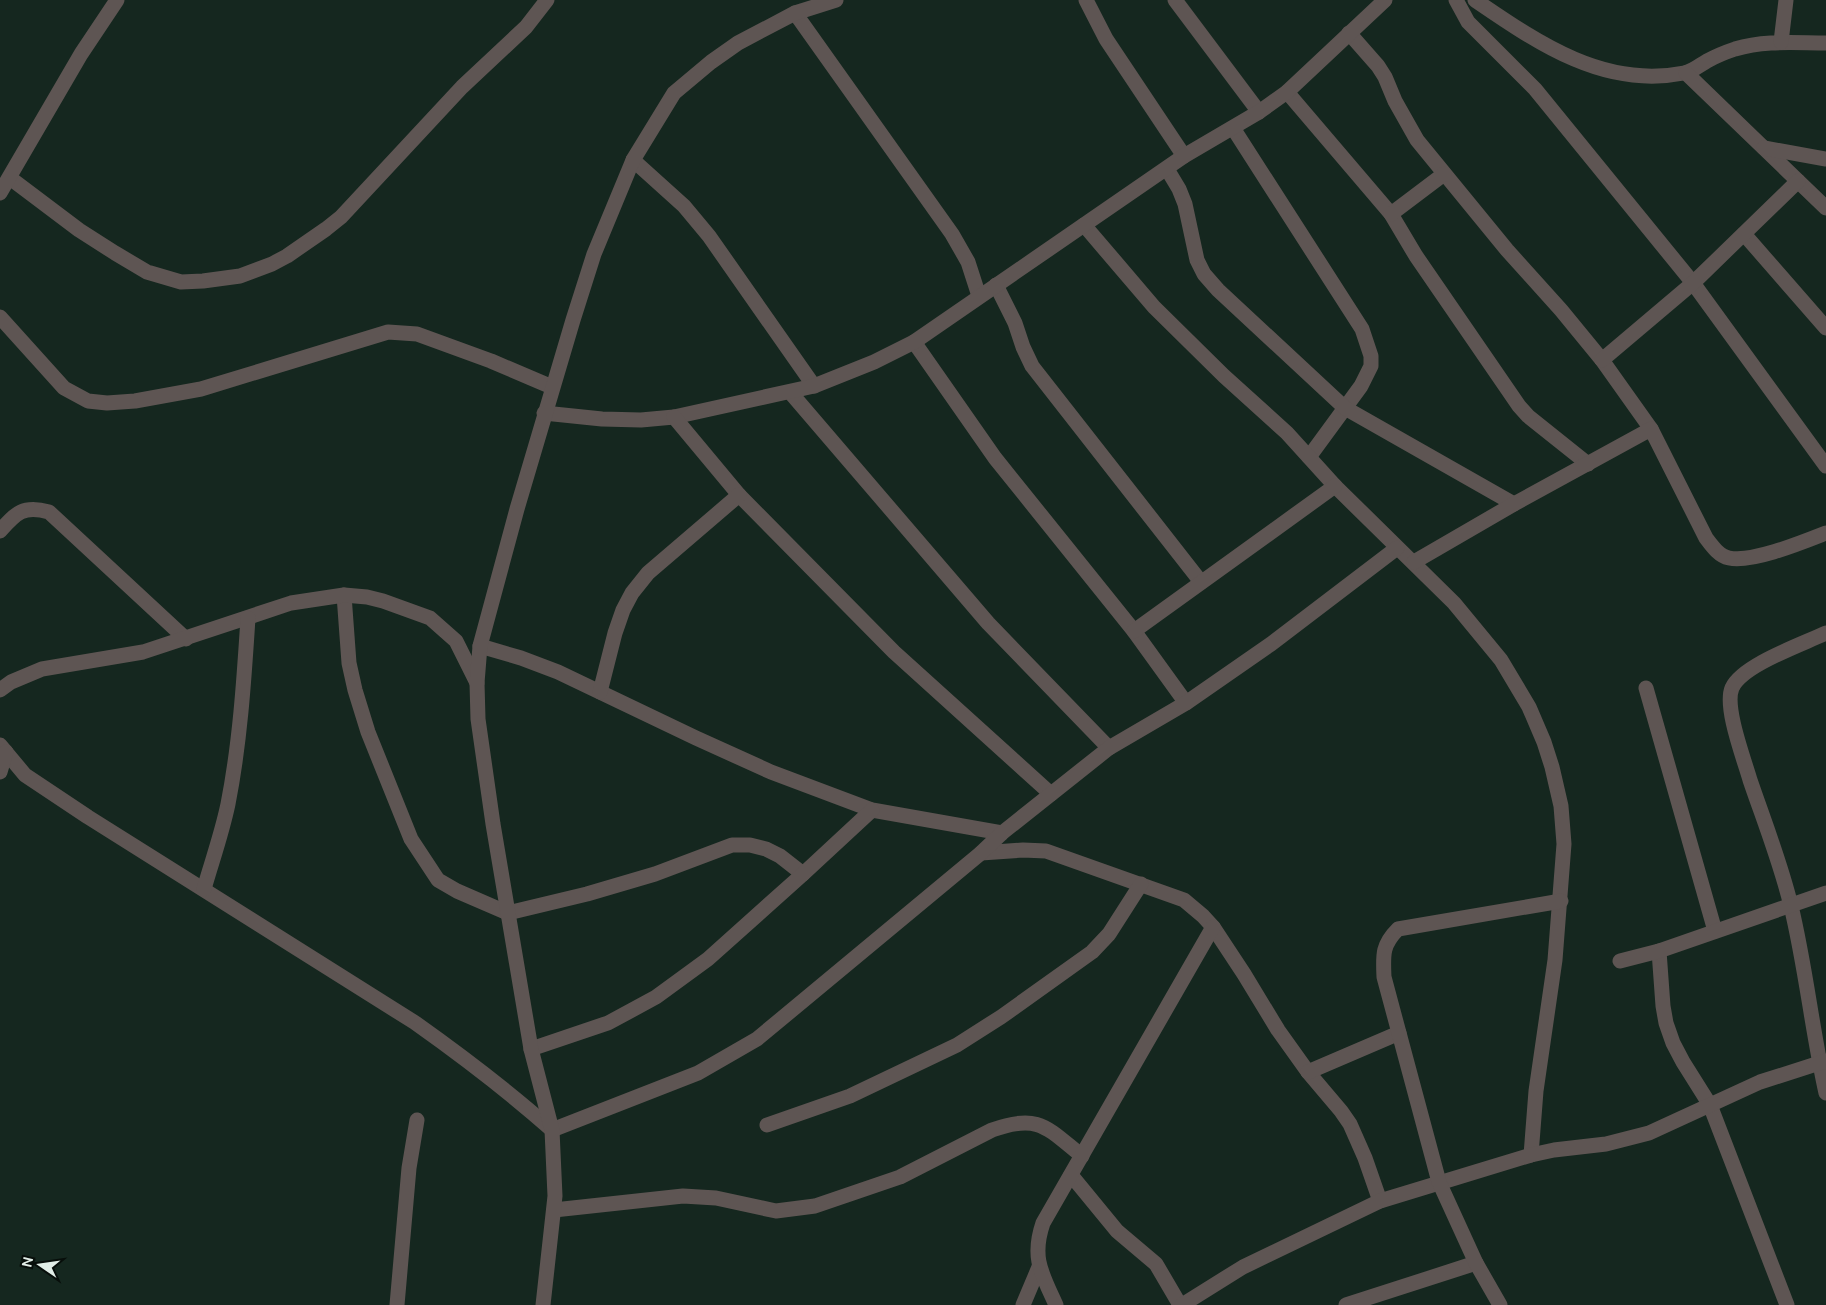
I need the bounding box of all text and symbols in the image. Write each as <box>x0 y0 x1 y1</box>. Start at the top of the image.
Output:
north arrow <box>15 1240 65 1290</box>
text: N <box>18 1255 36 1269</box>

